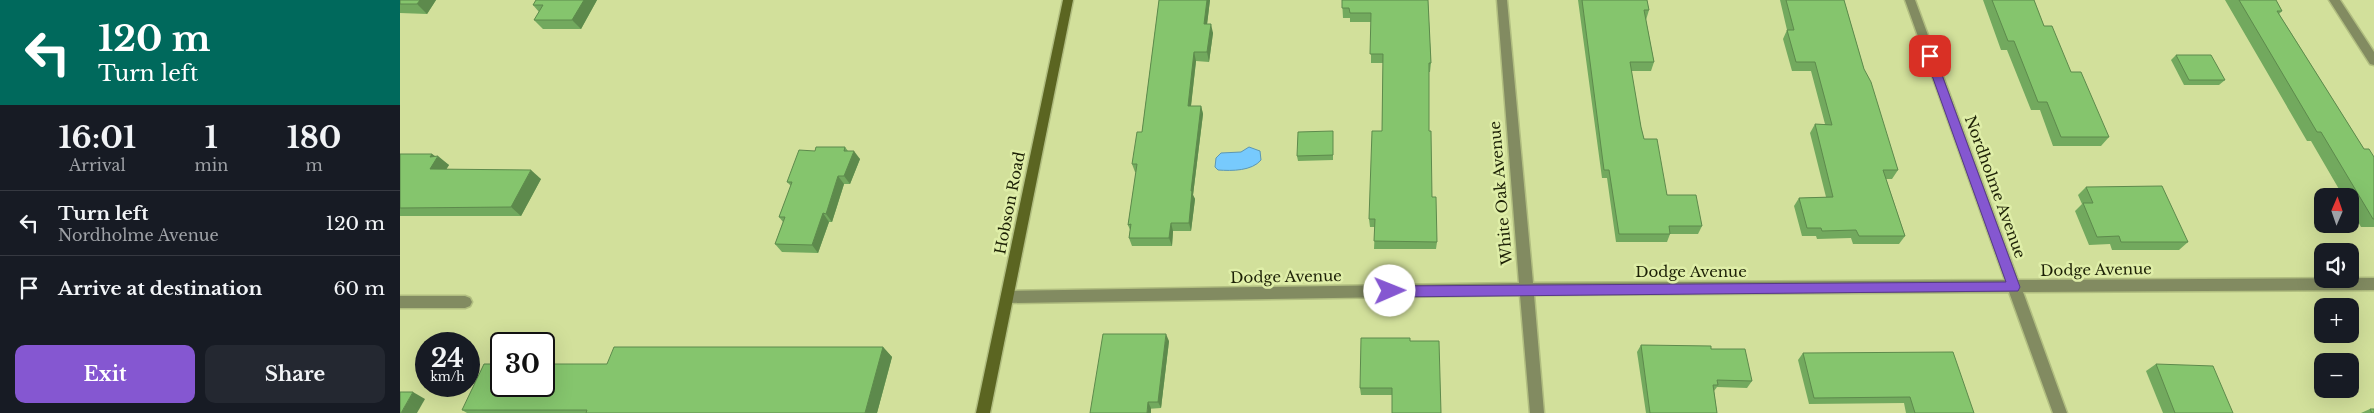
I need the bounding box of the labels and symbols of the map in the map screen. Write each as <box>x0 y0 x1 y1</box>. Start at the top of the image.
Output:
pin <box>1909 35 1951 77</box>
street label: Nordholme Avenue <box>1961 113 2030 261</box>
street label: White Oak Avenue <box>1485 120 1516 267</box>
street label: Hobson Road <box>990 150 1029 256</box>
north arrow <box>2314 188 2359 232</box>
street label: Dodge Avenue <box>2040 259 2152 280</box>
street label: Dodge Avenue <box>1635 262 1747 281</box>
position arrow <box>1363 264 1415 316</box>
street label: Dodge Avenue <box>1230 266 1342 287</box>
speed limit sign: 30 <box>490 332 555 397</box>

